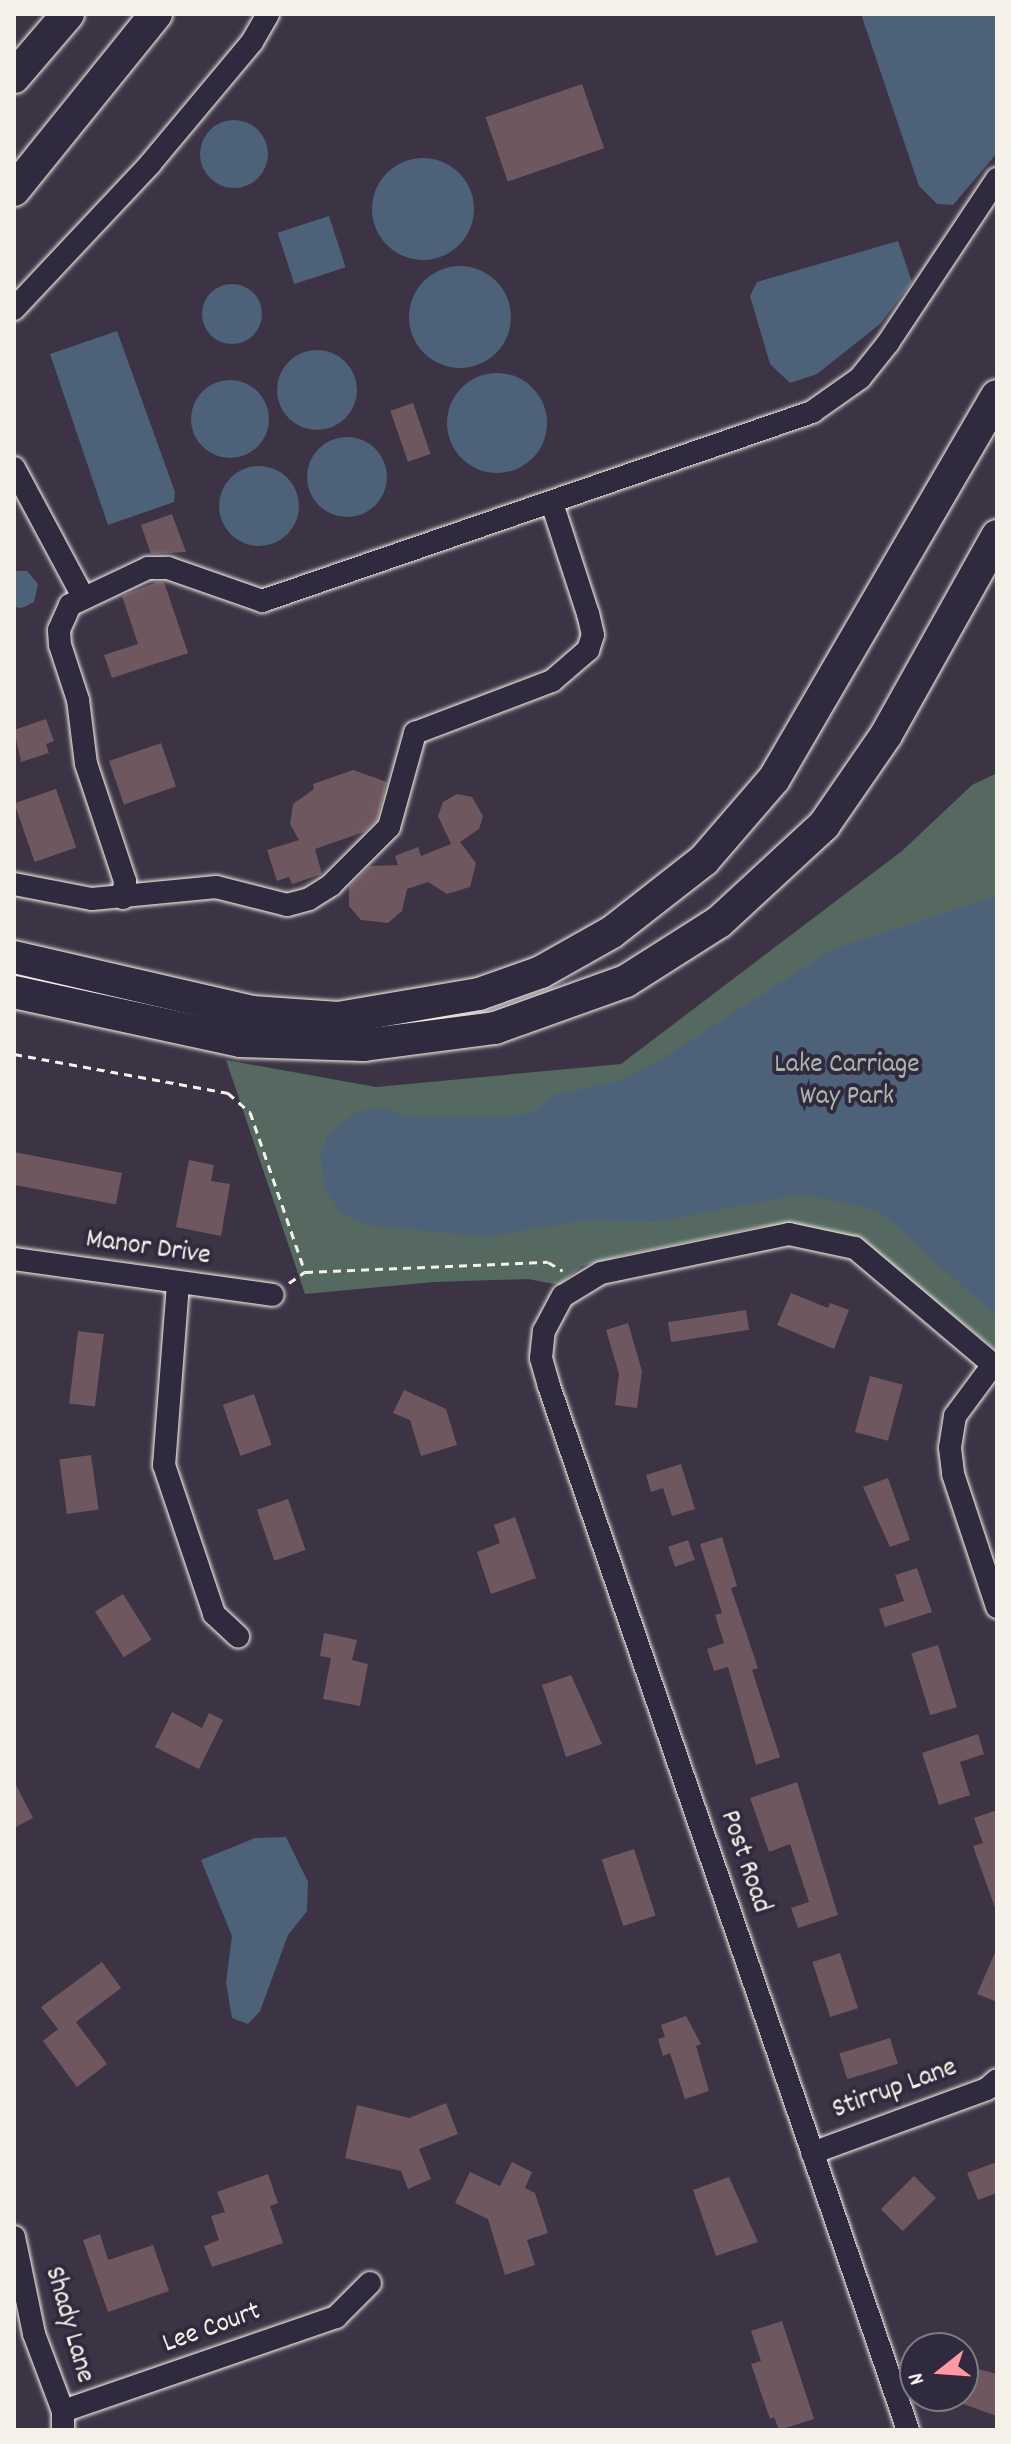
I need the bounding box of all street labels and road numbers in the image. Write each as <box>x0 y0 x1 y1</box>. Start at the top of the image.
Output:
street label: Manor Drive <box>83 1224 213 1274</box>
street label: Post Road <box>711 1806 777 1918</box>
street label: Stirrup Lane <box>828 2052 962 2128</box>
street label: Shady Lane <box>35 2263 101 2387</box>
street label: Lee Court <box>159 2296 265 2362</box>

